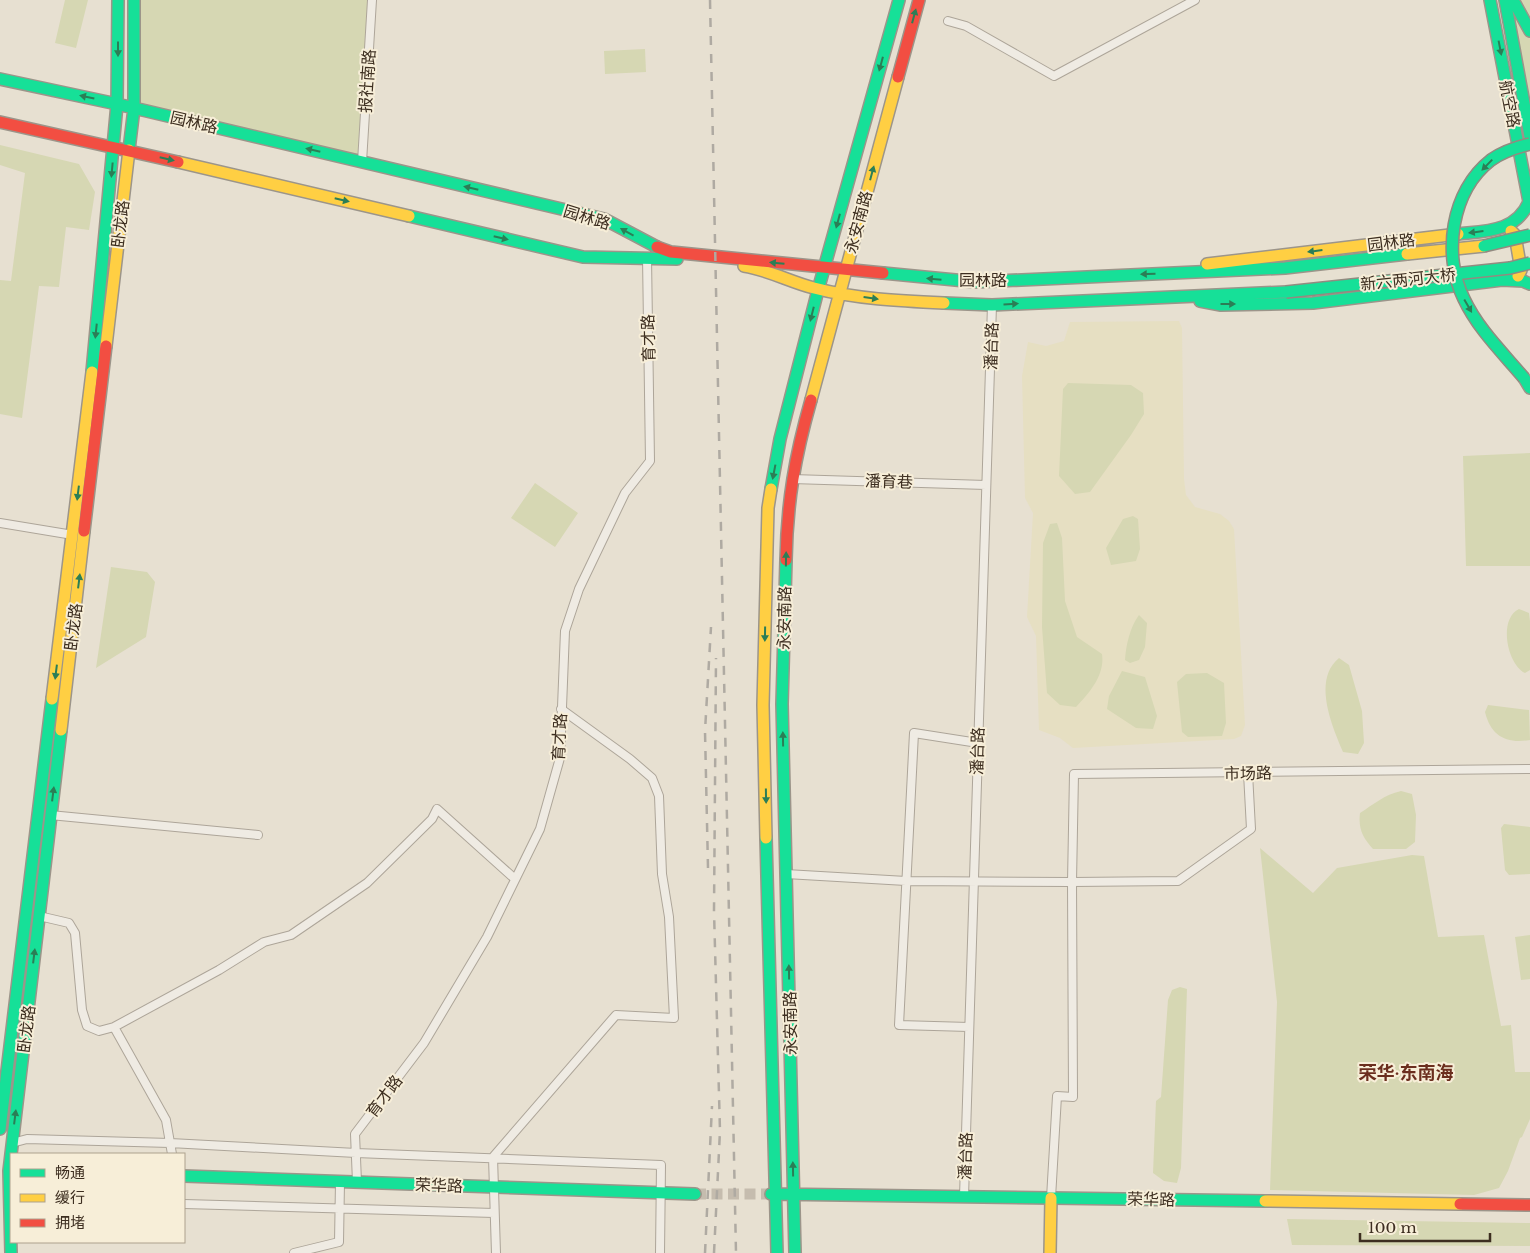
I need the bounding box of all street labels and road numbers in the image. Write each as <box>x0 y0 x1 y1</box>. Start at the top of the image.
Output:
street label: 报社南路 <box>355 48 379 114</box>
street label: 航空路 <box>1496 79 1524 129</box>
street label: 园林路 <box>168 107 220 137</box>
street label: 永安南路 <box>840 188 876 256</box>
street label: 卧龙路 <box>107 199 133 249</box>
street label: 园林路 <box>561 200 613 234</box>
street label: 园林路 <box>1366 229 1416 255</box>
street label: 新六两河大桥 <box>1359 264 1457 294</box>
street label: 园林路 <box>959 270 1007 290</box>
street label: 育才路 <box>638 314 658 362</box>
street label: 潘台路 <box>980 322 1002 370</box>
street label: 潘育巷 <box>865 470 913 492</box>
street label: 永安南路 <box>773 586 795 650</box>
street label: 卧龙路 <box>60 602 86 652</box>
street label: 育才路 <box>548 713 570 761</box>
street label: 潘台路 <box>966 727 988 775</box>
street label: 市场路 <box>1224 763 1272 783</box>
street label: 永安南路 <box>779 991 801 1055</box>
street label: 卧龙路 <box>13 1004 39 1054</box>
street label: 育才路 <box>362 1071 406 1121</box>
street label: 潘台路 <box>954 1132 976 1180</box>
street label: 荣华路 <box>415 1174 463 1196</box>
street label: 荣华路 <box>1127 1189 1175 1209</box>

